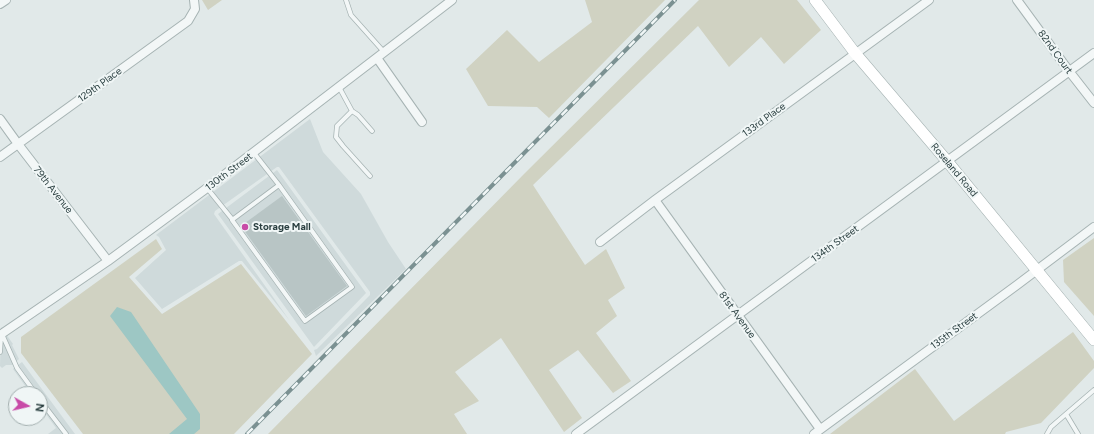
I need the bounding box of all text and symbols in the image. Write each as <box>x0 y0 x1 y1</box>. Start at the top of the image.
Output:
street label: 82nd Court <box>1035 28 1075 76</box>
street label: 129th Place <box>76 65 124 105</box>
street label: 133rd Place <box>740 100 788 140</box>
street label: Roseland Road <box>928 141 980 199</box>
street label: 130th Street <box>203 150 255 194</box>
street label: 79th Avenue <box>31 164 75 216</box>
place label: Storage Mall <box>253 221 311 233</box>
marker: Storage Mall <box>240 222 250 232</box>
street label: 134th Street <box>809 223 861 265</box>
street label: 81st Avenue <box>716 289 758 341</box>
street label: 135th Street <box>928 310 980 352</box>
north arrow <box>8 386 48 426</box>
text: N <box>32 402 46 413</box>

